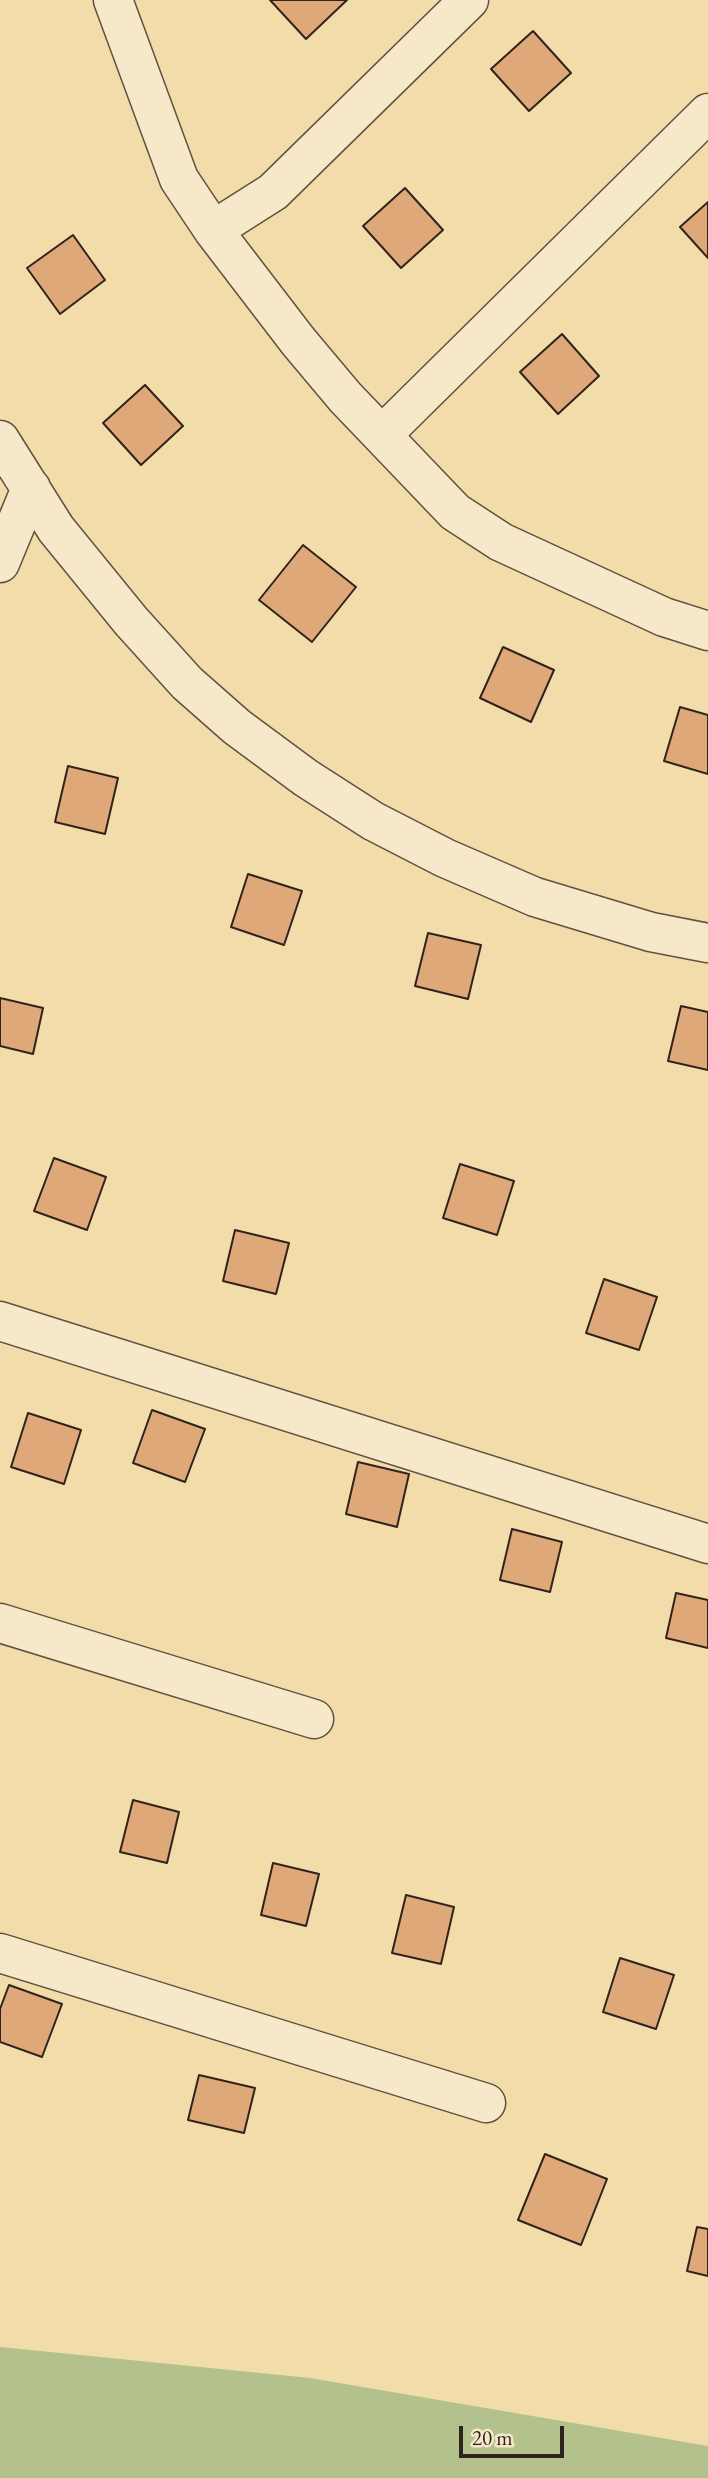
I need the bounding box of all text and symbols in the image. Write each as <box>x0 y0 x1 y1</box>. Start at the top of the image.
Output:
scale bar <box>463 2412 568 2456</box>
text: 20 m <box>472 2424 513 2451</box>

